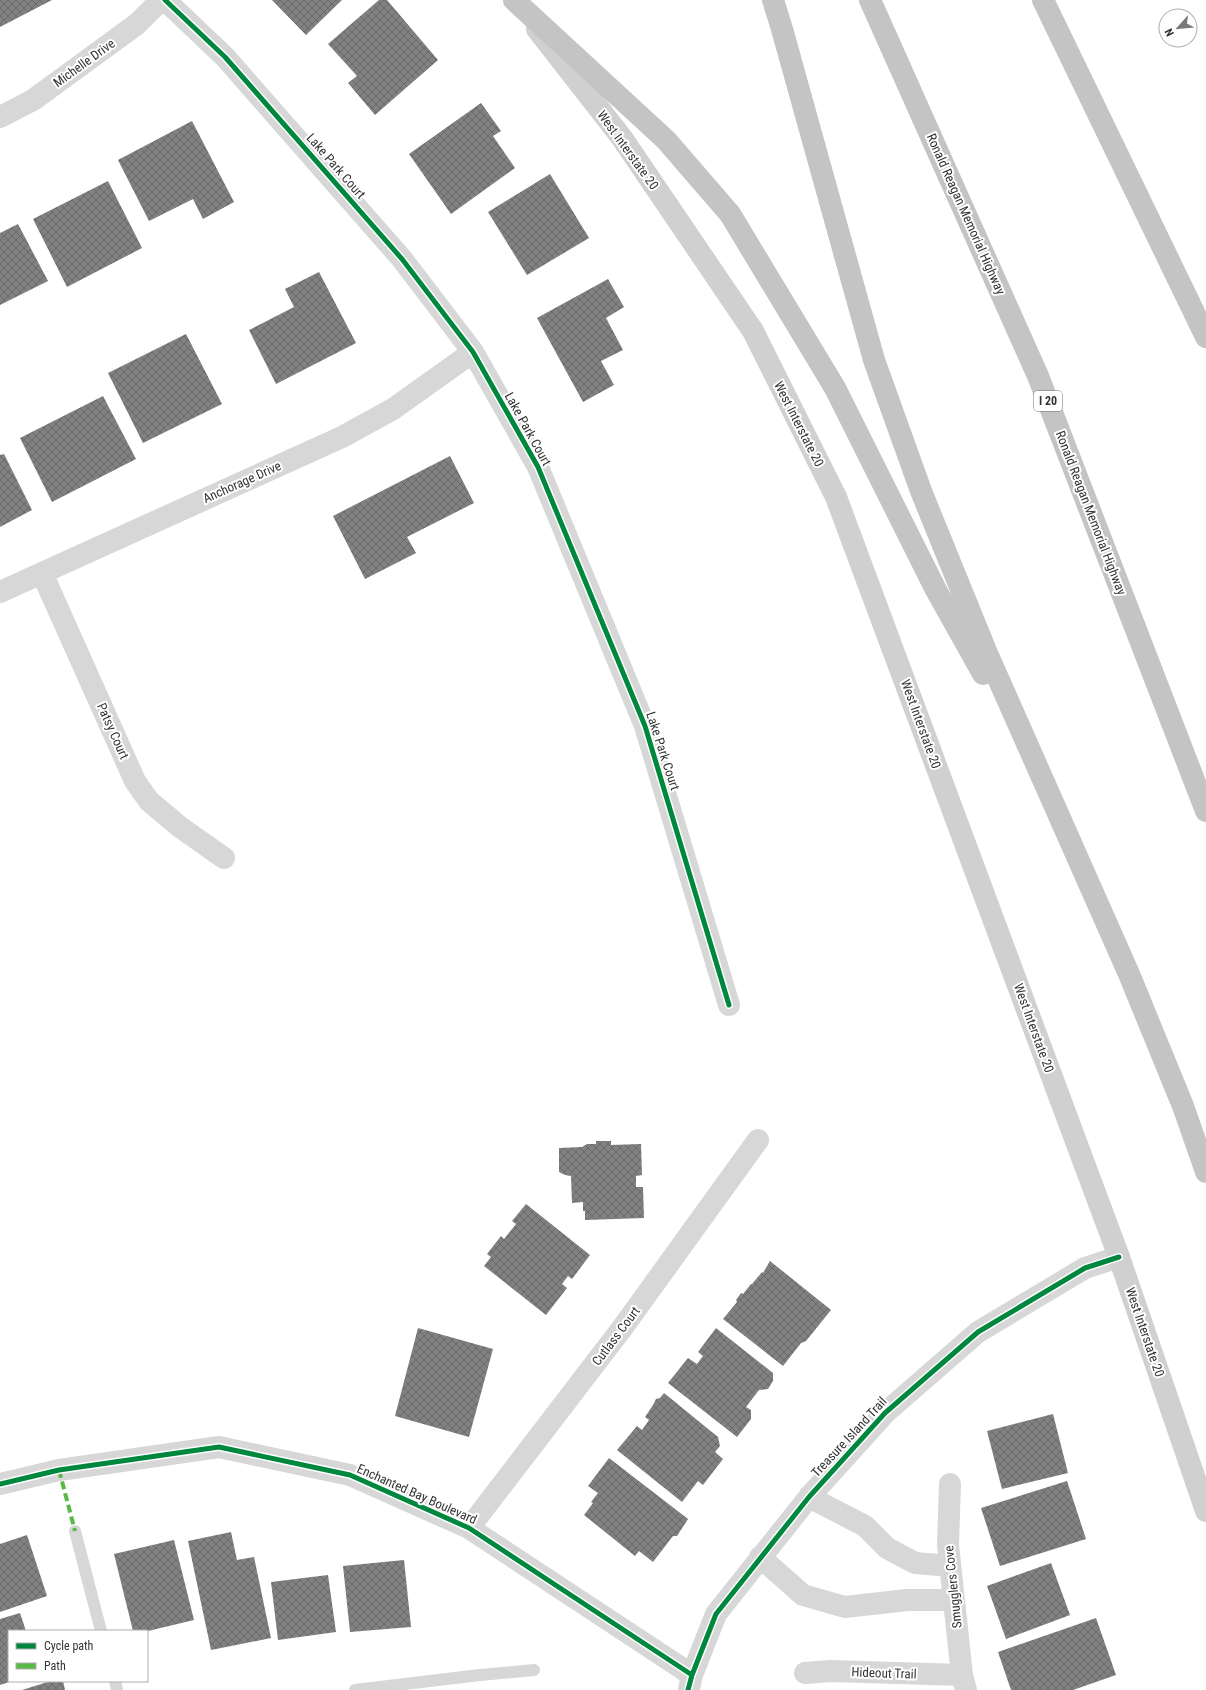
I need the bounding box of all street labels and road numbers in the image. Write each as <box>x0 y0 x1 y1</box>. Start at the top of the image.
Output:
street label: Michelle Drive <box>50 36 118 90</box>
street label: West Interstate 20 <box>594 108 662 192</box>
street label: Lake Park Court <box>304 130 369 202</box>
street label: Ronald Reagan Memorial Highway <box>924 131 1009 297</box>
street label: West Interstate 20 <box>771 379 827 469</box>
street label: Lake Park Court <box>502 390 554 468</box>
road number: I 20 <box>1034 391 1062 411</box>
street label: Ronald Reagan Memorial Highway <box>1053 429 1129 598</box>
street label: Anchorage Drive <box>201 458 283 506</box>
street label: West Interstate 20 <box>898 677 944 771</box>
street label: Patsy Court <box>94 701 132 762</box>
street label: Lake Park Court <box>643 710 683 792</box>
street label: West Interstate 20 <box>1011 981 1057 1075</box>
street label: West Interstate 20 <box>1123 1285 1167 1379</box>
street label: Cutlass Court <box>589 1303 643 1368</box>
street label: Treasure Island Trail <box>808 1394 890 1480</box>
street label: Enchanted Bay Boulevard <box>355 1461 479 1527</box>
street label: Smugglers Cove <box>941 1545 965 1629</box>
street label: Hideout Trail <box>851 1664 917 1682</box>

